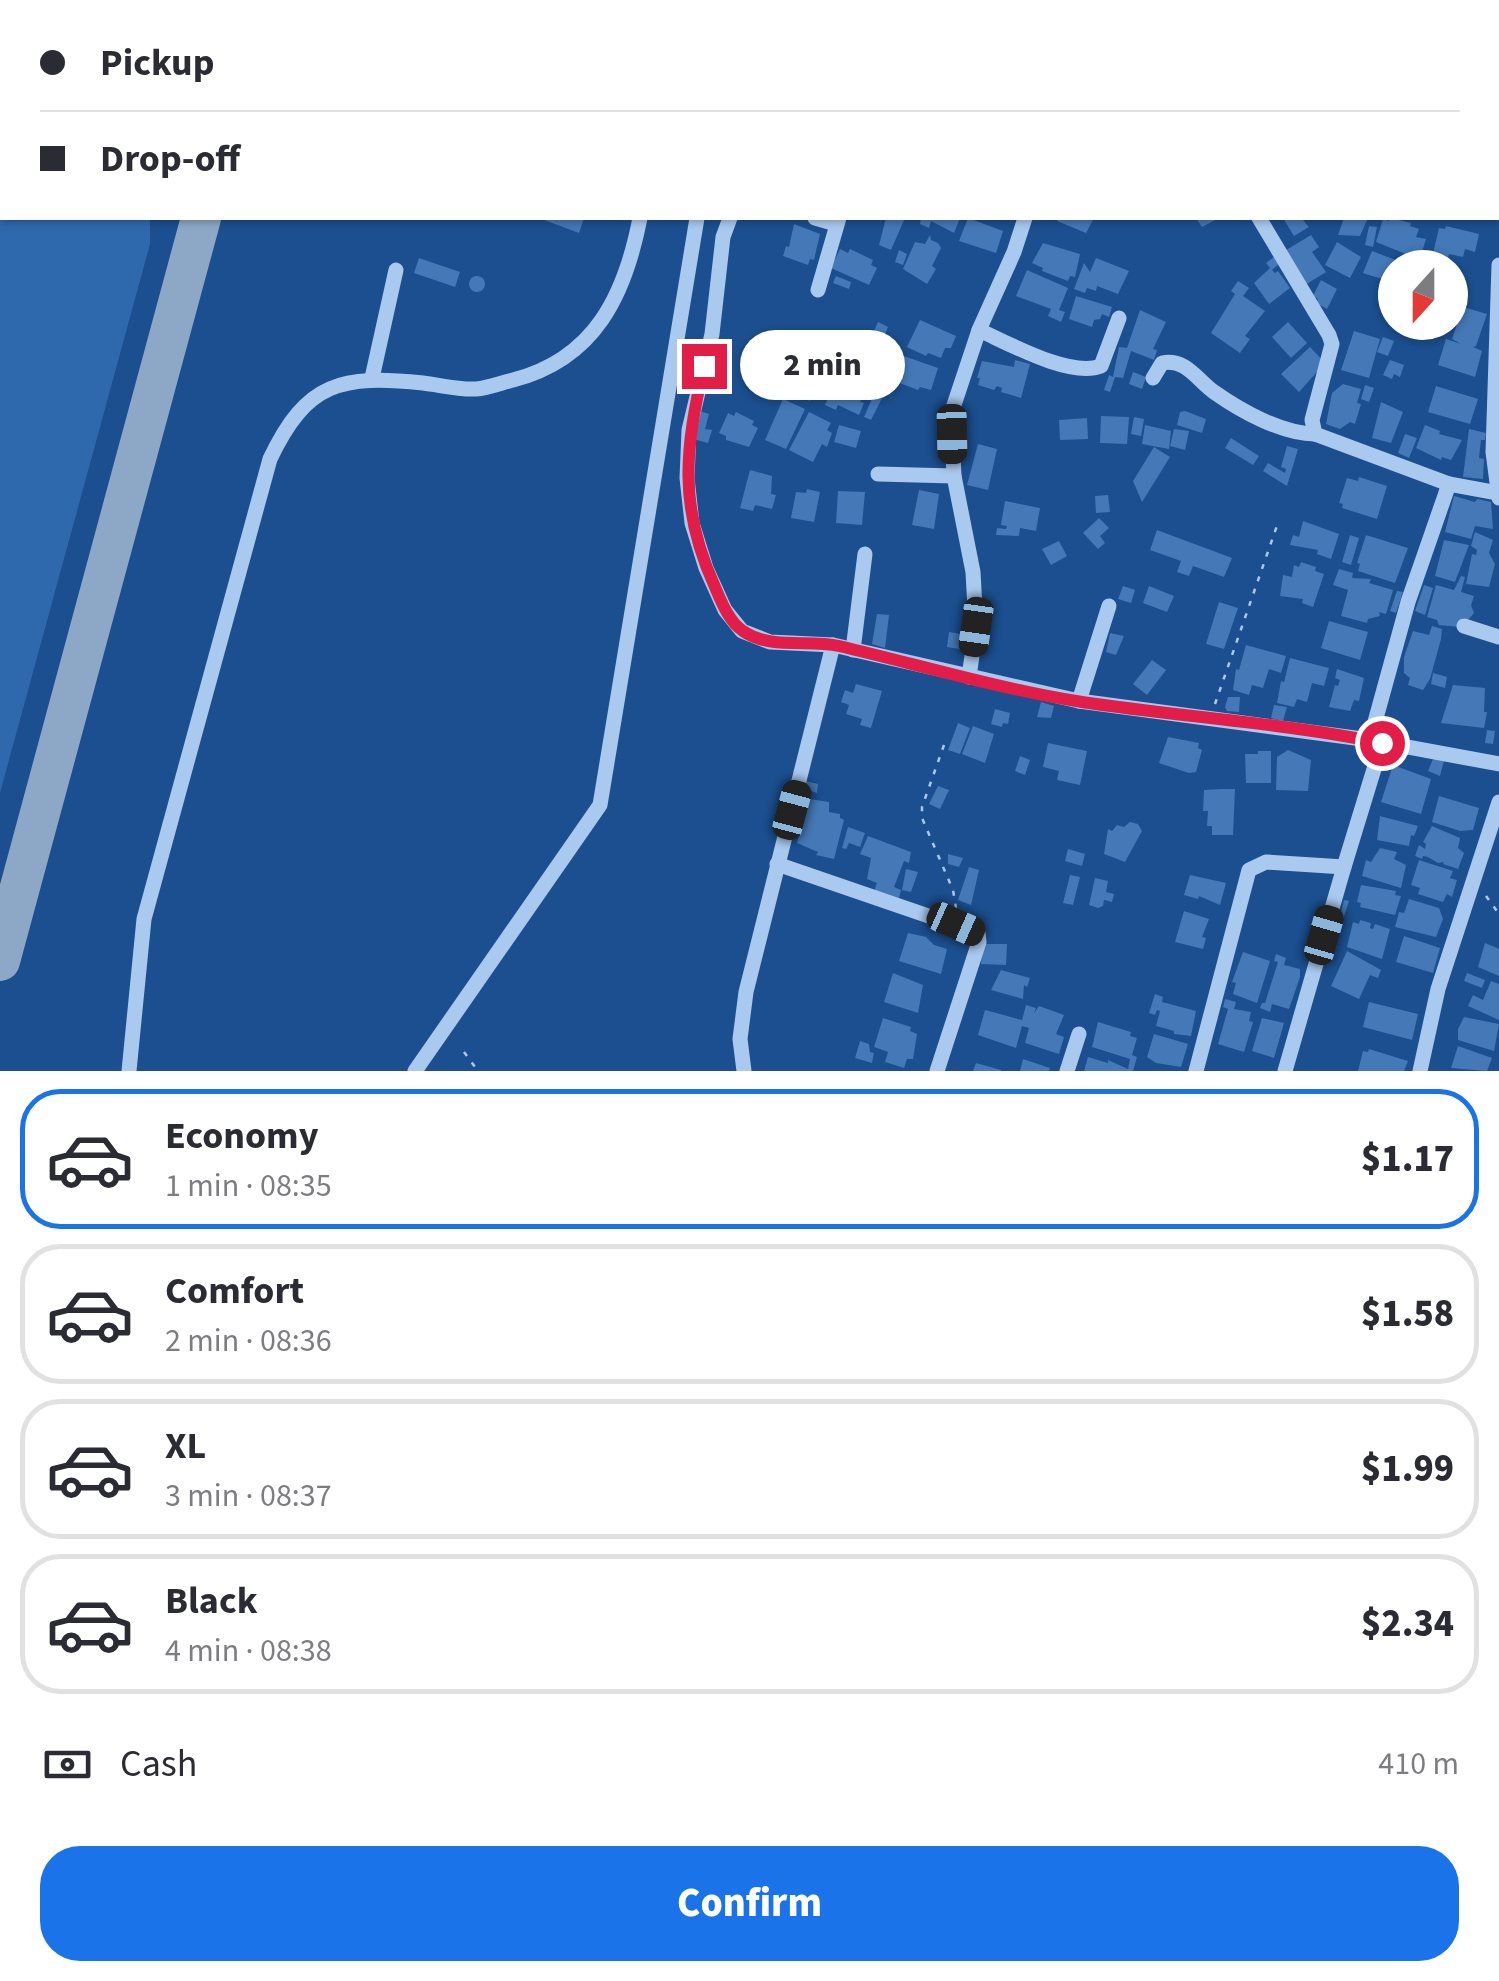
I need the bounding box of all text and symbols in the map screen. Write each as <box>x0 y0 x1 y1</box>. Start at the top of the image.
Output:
text: Pickup <box>100 36 214 90</box>
text: Drop-off <box>100 132 240 186</box>
north arrow <box>1378 250 1468 340</box>
map controls <box>1378 250 1468 340</box>
callout: 2 min <box>739 331 904 401</box>
text: 2 min <box>783 342 862 388</box>
route end <box>682 344 727 389</box>
car <box>936 404 968 464</box>
car <box>957 595 995 659</box>
route start <box>1360 721 1405 766</box>
car <box>770 777 814 843</box>
car <box>922 898 990 950</box>
car <box>1301 902 1347 968</box>
text: Economy <box>165 1109 318 1163</box>
icon: car <box>45 1114 135 1204</box>
text: $1.17 <box>1361 1132 1454 1186</box>
text: 1 min · 08:35 <box>165 1163 332 1209</box>
text: Comfort <box>165 1264 304 1318</box>
icon: car <box>45 1269 135 1359</box>
text: $1.58 <box>1361 1287 1454 1341</box>
text: 2 min · 08:36 <box>165 1318 332 1364</box>
text: XL <box>165 1419 206 1473</box>
icon: car <box>45 1424 135 1514</box>
text: $1.99 <box>1361 1442 1454 1496</box>
text: 3 min · 08:37 <box>165 1473 332 1519</box>
text: Black <box>165 1574 258 1628</box>
icon: car <box>45 1579 135 1669</box>
text: $2.34 <box>1361 1597 1454 1651</box>
text: 4 min · 08:38 <box>165 1628 332 1674</box>
icon: cash <box>40 1737 95 1792</box>
text: Cash <box>120 1737 197 1791</box>
text: 410 m <box>1378 1741 1459 1787</box>
button: Confirm <box>40 1846 1459 1961</box>

